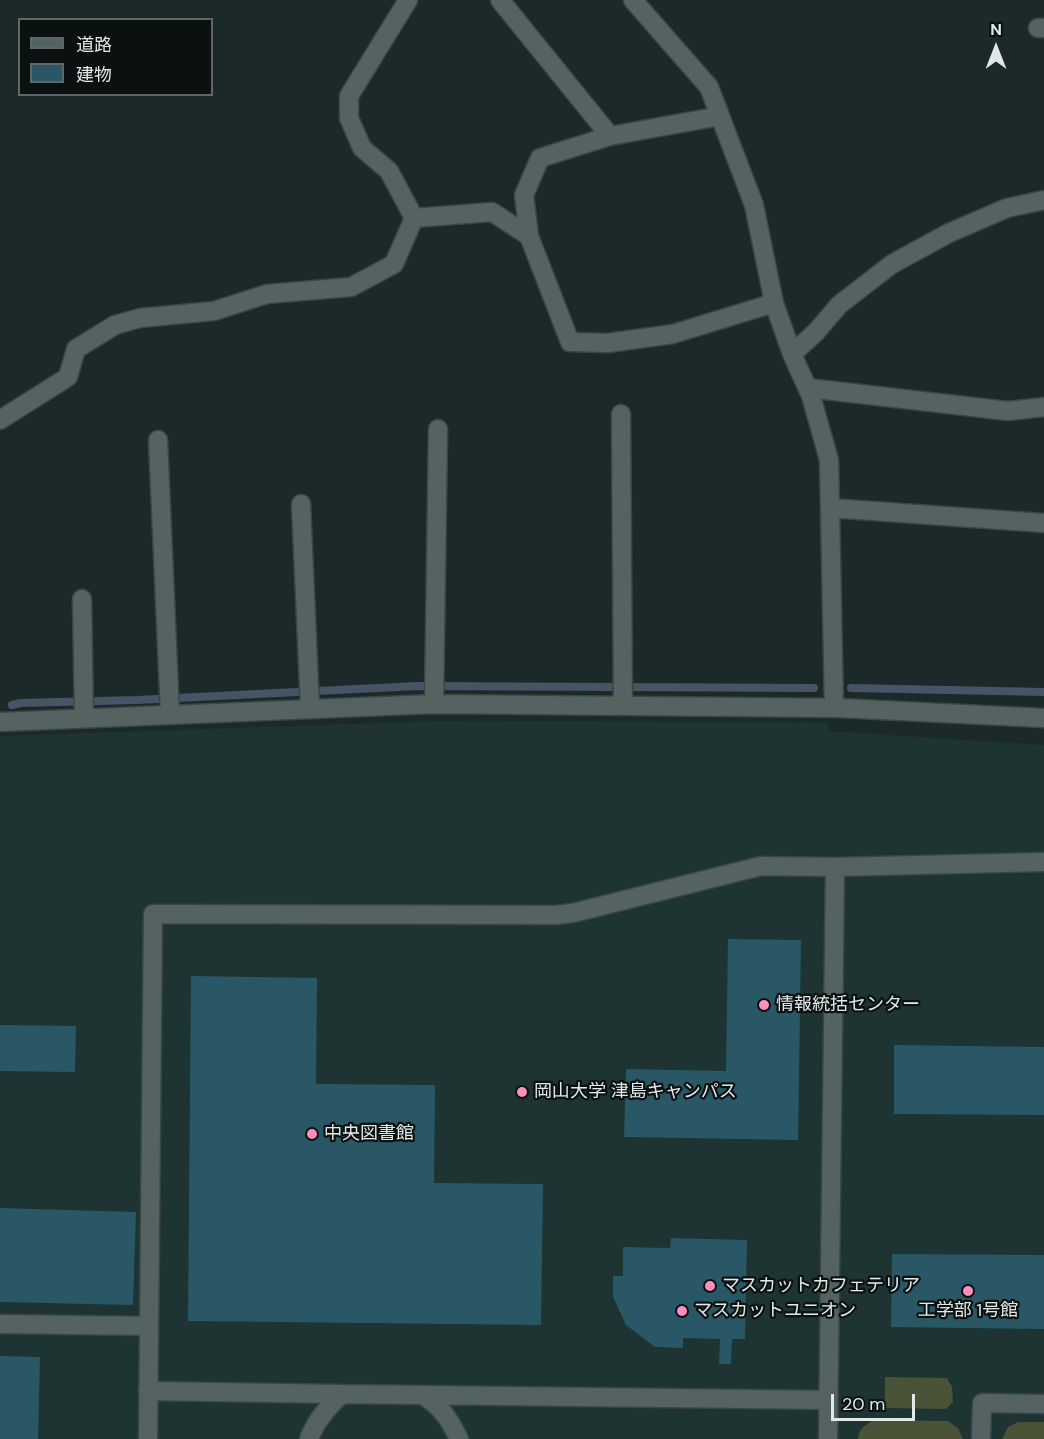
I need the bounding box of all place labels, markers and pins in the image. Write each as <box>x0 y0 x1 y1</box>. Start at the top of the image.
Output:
place label: 情報統括センター <box>776 994 920 1016</box>
marker: 情報統括センター <box>757 998 771 1012</box>
place label: 岡山大学 津島キャンパス <box>534 1081 737 1103</box>
marker: 岡山大学 津島キャンパス <box>515 1085 529 1099</box>
place label: 中央図書館 <box>324 1123 414 1145</box>
marker: 中央図書館 <box>305 1127 319 1141</box>
place label: マスカットカフェテリア <box>722 1275 920 1297</box>
marker: マスカットカフェテリア <box>703 1279 717 1293</box>
marker: 工学部 1号館 <box>961 1284 975 1298</box>
place label: マスカットユニオン <box>694 1300 856 1322</box>
place label: 工学部 1号館 <box>918 1300 1018 1322</box>
marker: マスカットユニオン <box>675 1304 689 1318</box>

